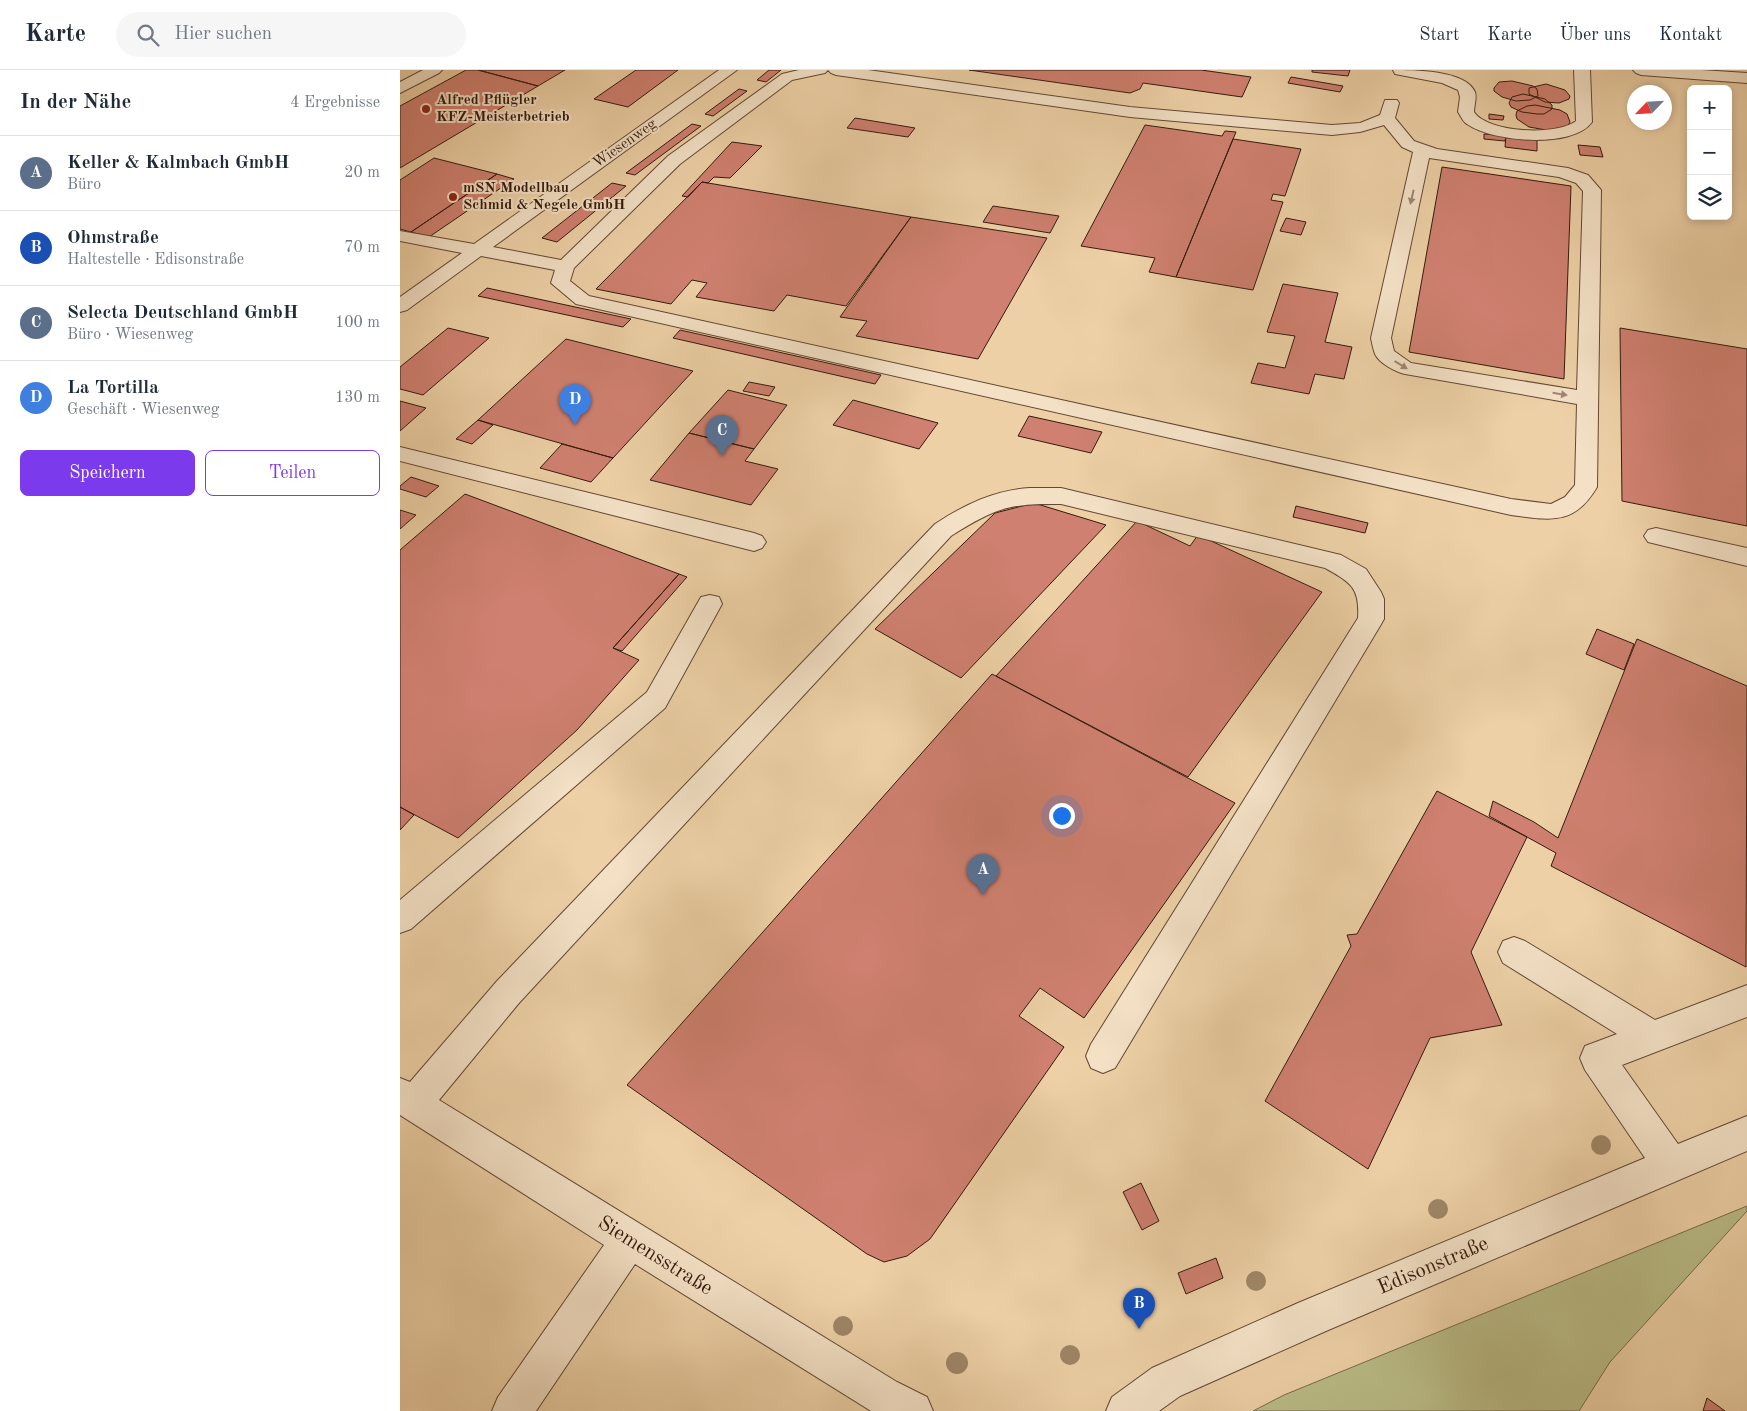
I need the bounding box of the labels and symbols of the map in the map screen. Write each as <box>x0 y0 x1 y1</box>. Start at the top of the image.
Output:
north arrow <box>1627 85 1672 130</box>
place label: Alfred Pflügler KFZ-Meisterbetrieb <box>436 93 570 125</box>
marker: Alfred Pflügler KFZ-Meisterbetrieb <box>420 103 432 115</box>
street label: Wiesenweg <box>590 117 660 171</box>
place label: mSN Modellbau Schmid & Negele GmbH <box>463 181 625 213</box>
one-way arrow <box>1408 190 1416 205</box>
marker: mSN Modellbau Schmid & Negele GmbH <box>447 191 459 203</box>
one-way arrow <box>1395 360 1408 369</box>
pin: D <box>559 384 591 425</box>
one-way arrow <box>1553 390 1569 398</box>
pin: C <box>706 415 738 456</box>
your location <box>1049 803 1075 829</box>
pin: A <box>967 854 999 895</box>
street label: Siemensstraße <box>594 1212 716 1300</box>
street label: Edisonstraße <box>1375 1233 1491 1299</box>
pin: B <box>1123 1288 1155 1329</box>

